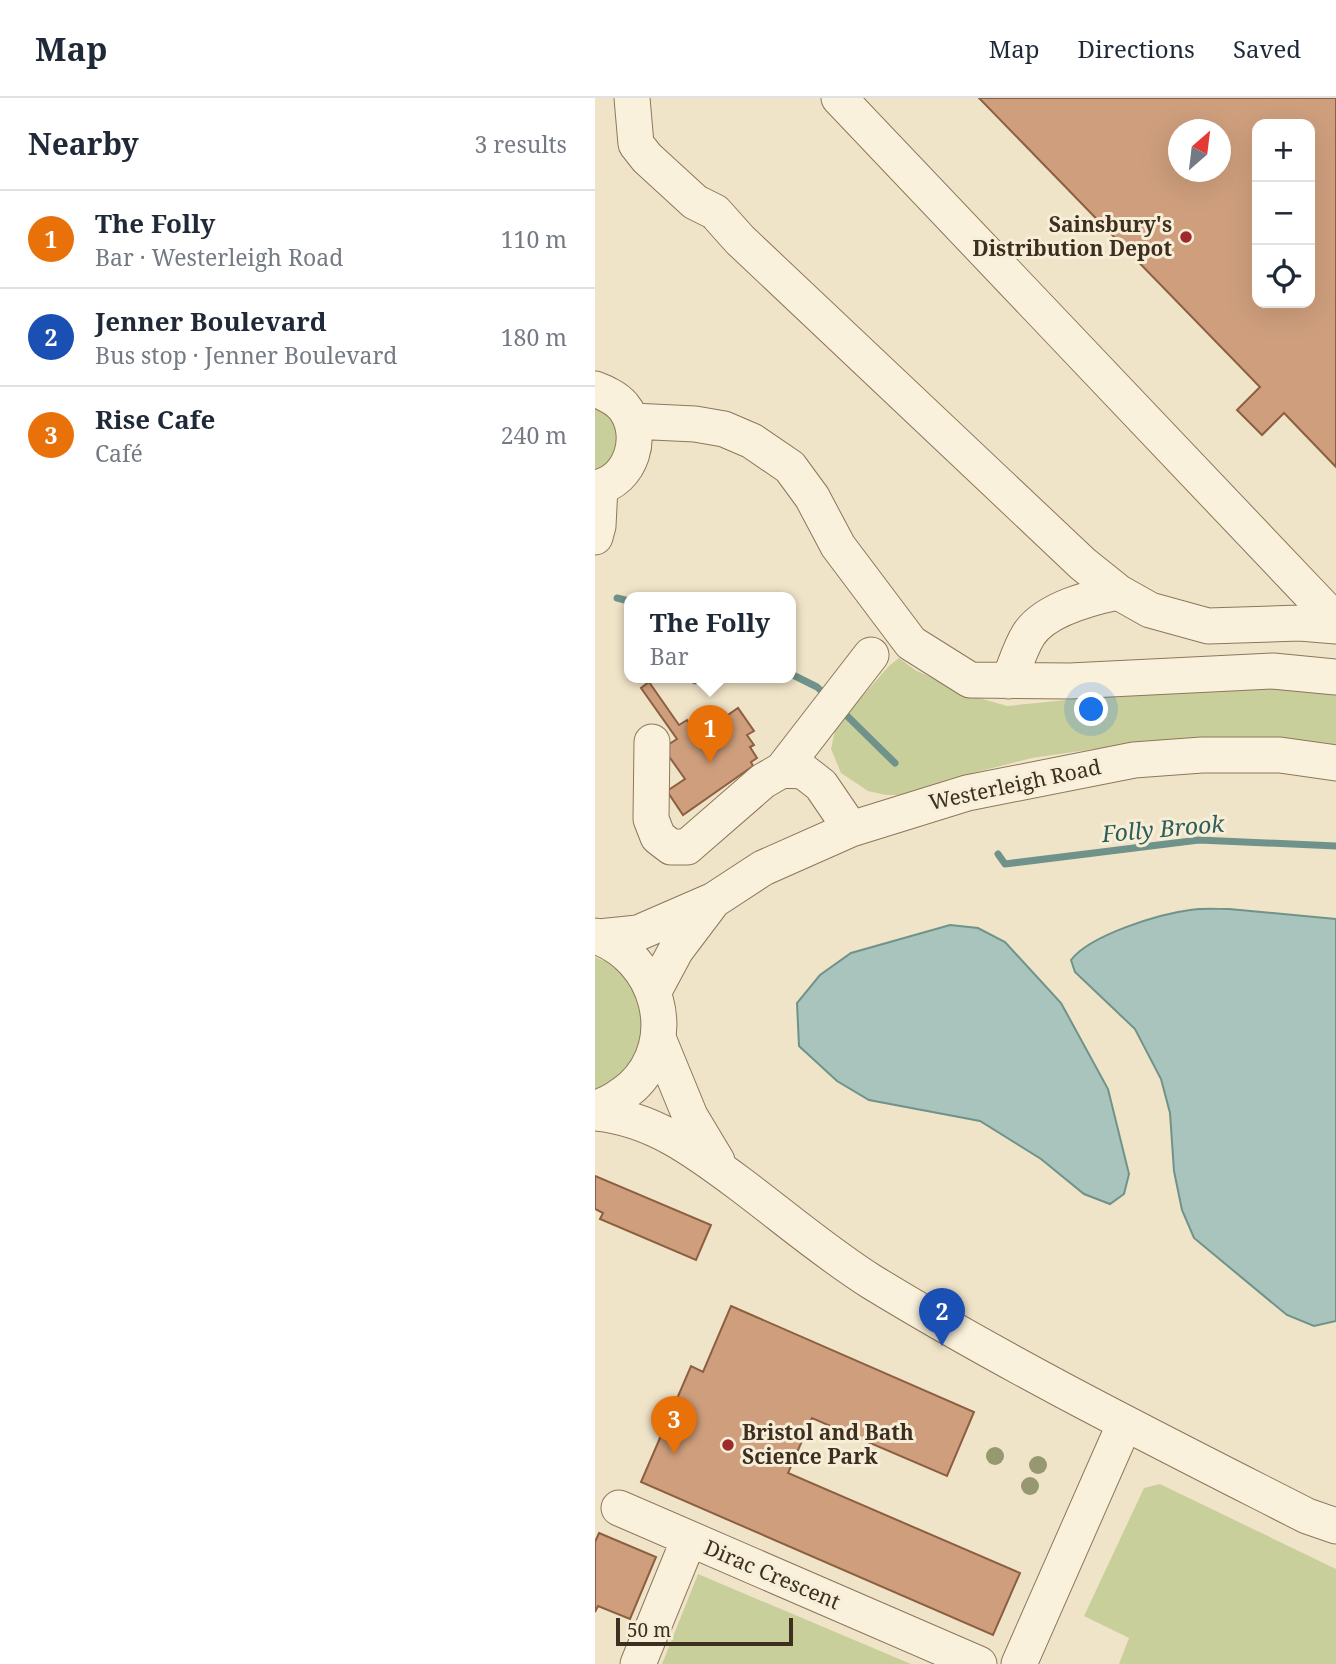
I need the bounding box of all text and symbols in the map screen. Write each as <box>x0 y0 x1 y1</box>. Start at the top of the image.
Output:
text: Map <box>35 26 108 71</box>
text: Map <box>989 32 1040 65</box>
text: Directions <box>1078 32 1195 65</box>
text: Saved <box>1233 32 1301 65</box>
north arrow <box>1168 119 1231 182</box>
map controls <box>1252 119 1315 308</box>
button: + <box>1252 119 1315 182</box>
text: Nearby <box>28 123 139 164</box>
text: 3 results <box>474 128 567 160</box>
button: − <box>1252 182 1315 245</box>
text: The Folly <box>95 205 215 241</box>
place label: Sainsbury's Distribution Depot <box>973 210 1172 262</box>
text: 1 <box>45 223 58 255</box>
text: 110 m <box>501 223 567 255</box>
marker: Sainsbury's Distribution Depot <box>1178 229 1194 245</box>
text: Bar · Westerleigh Road <box>95 241 343 273</box>
button: locate <box>1252 245 1315 308</box>
text: Jenner Boulevard <box>95 303 327 339</box>
text: 2 <box>45 321 58 353</box>
text: 180 m <box>501 321 567 353</box>
text: Bus stop · Jenner Boulevard <box>95 339 397 371</box>
text: Rise Cafe <box>95 401 215 437</box>
text: 3 <box>45 419 58 451</box>
text: 240 m <box>501 419 567 451</box>
text: Café <box>95 437 143 469</box>
popup <box>624 592 796 683</box>
text: The Folly <box>650 604 770 640</box>
text: Bar <box>650 640 689 672</box>
your location <box>1074 692 1108 726</box>
pin: 1 <box>687 705 733 763</box>
street label: Westerleigh Road <box>926 752 1103 816</box>
water label: Folly Brook <box>1099 807 1226 849</box>
pin: 2 <box>919 1288 965 1346</box>
pin: 3 <box>651 1396 697 1454</box>
place label: Bristol and Bath Science Park <box>742 1418 914 1470</box>
marker: Bristol and Bath Science Park <box>720 1437 736 1453</box>
street label: Dirac Crescent <box>700 1533 845 1615</box>
scale bar <box>616 1615 793 1647</box>
text: 50 m <box>627 1617 671 1643</box>

